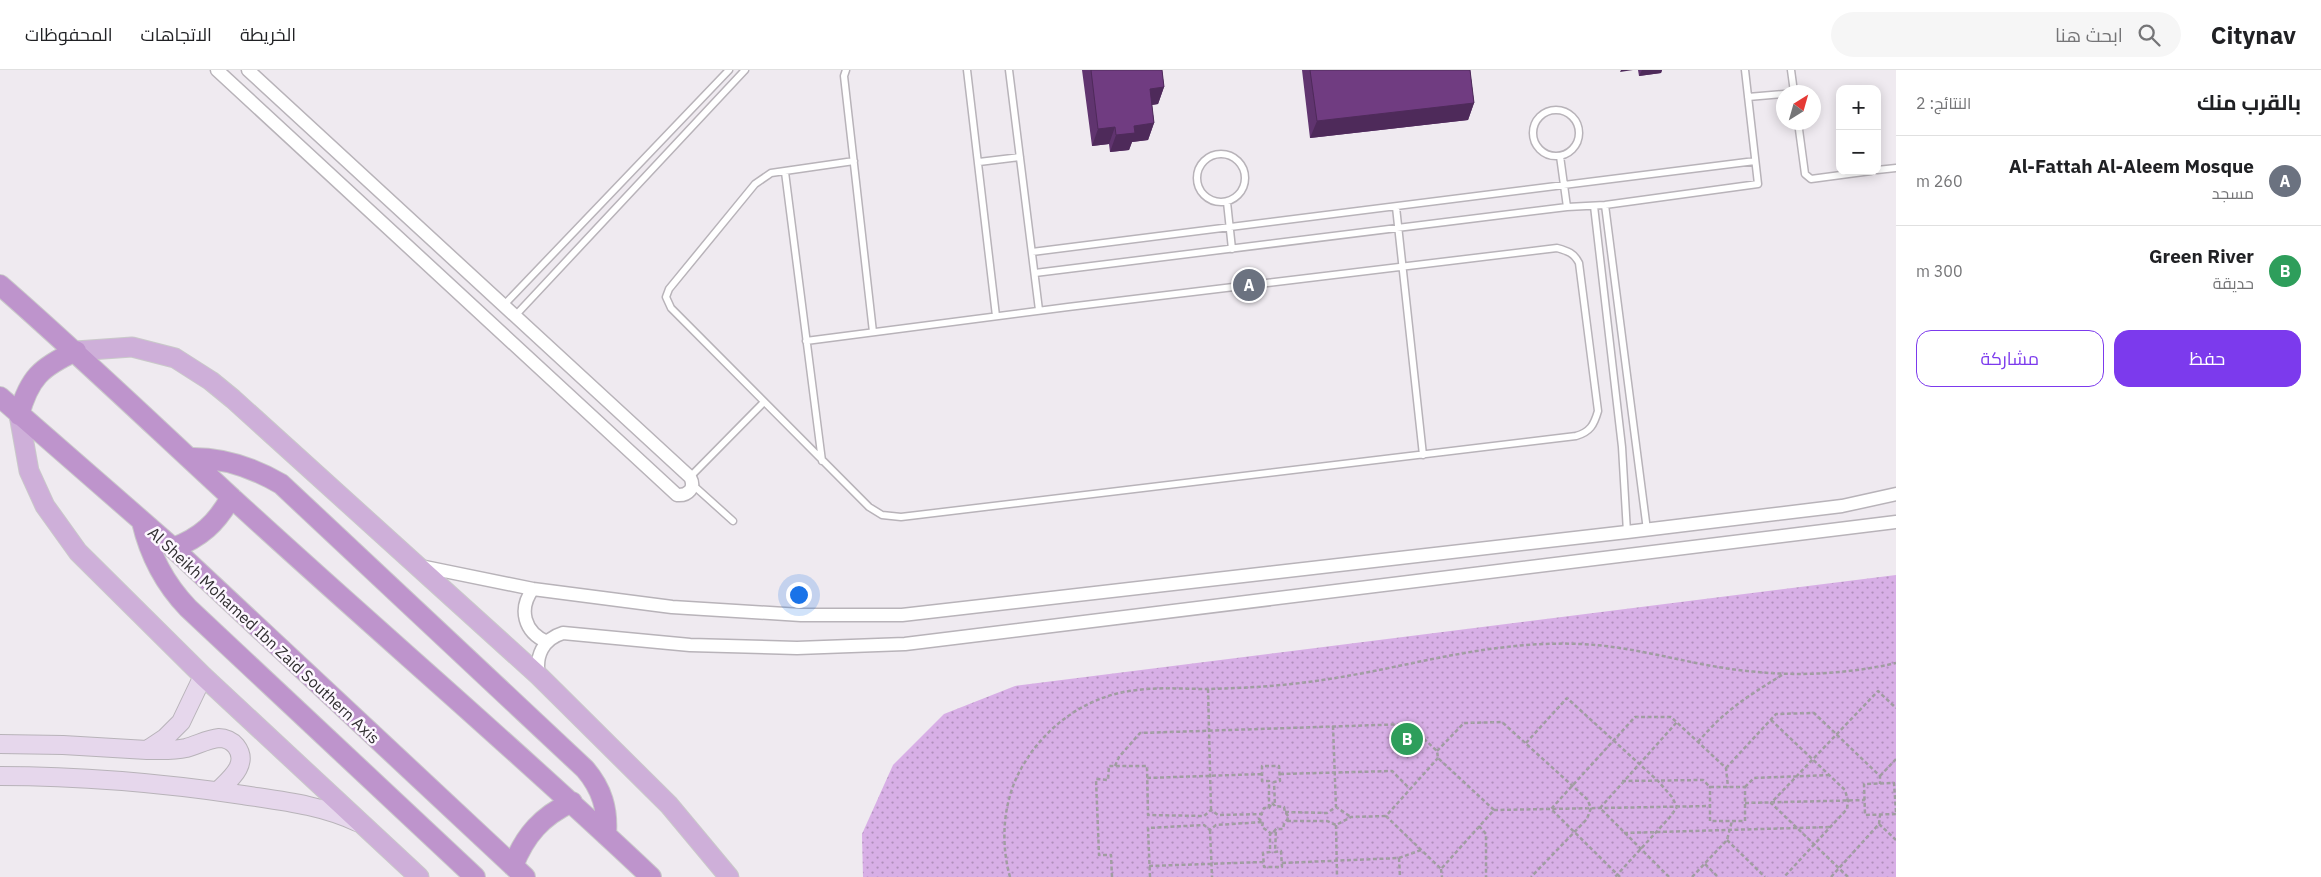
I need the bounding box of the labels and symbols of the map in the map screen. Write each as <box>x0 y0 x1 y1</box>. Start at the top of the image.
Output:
north arrow <box>1776 85 1821 130</box>
pin: A <box>1233 266 1265 304</box>
street label: Al Sheikh Mohamed Ibn Zaid Southern Axis <box>144 522 384 748</box>
your location <box>786 582 812 608</box>
pin: B <box>1391 720 1423 758</box>

